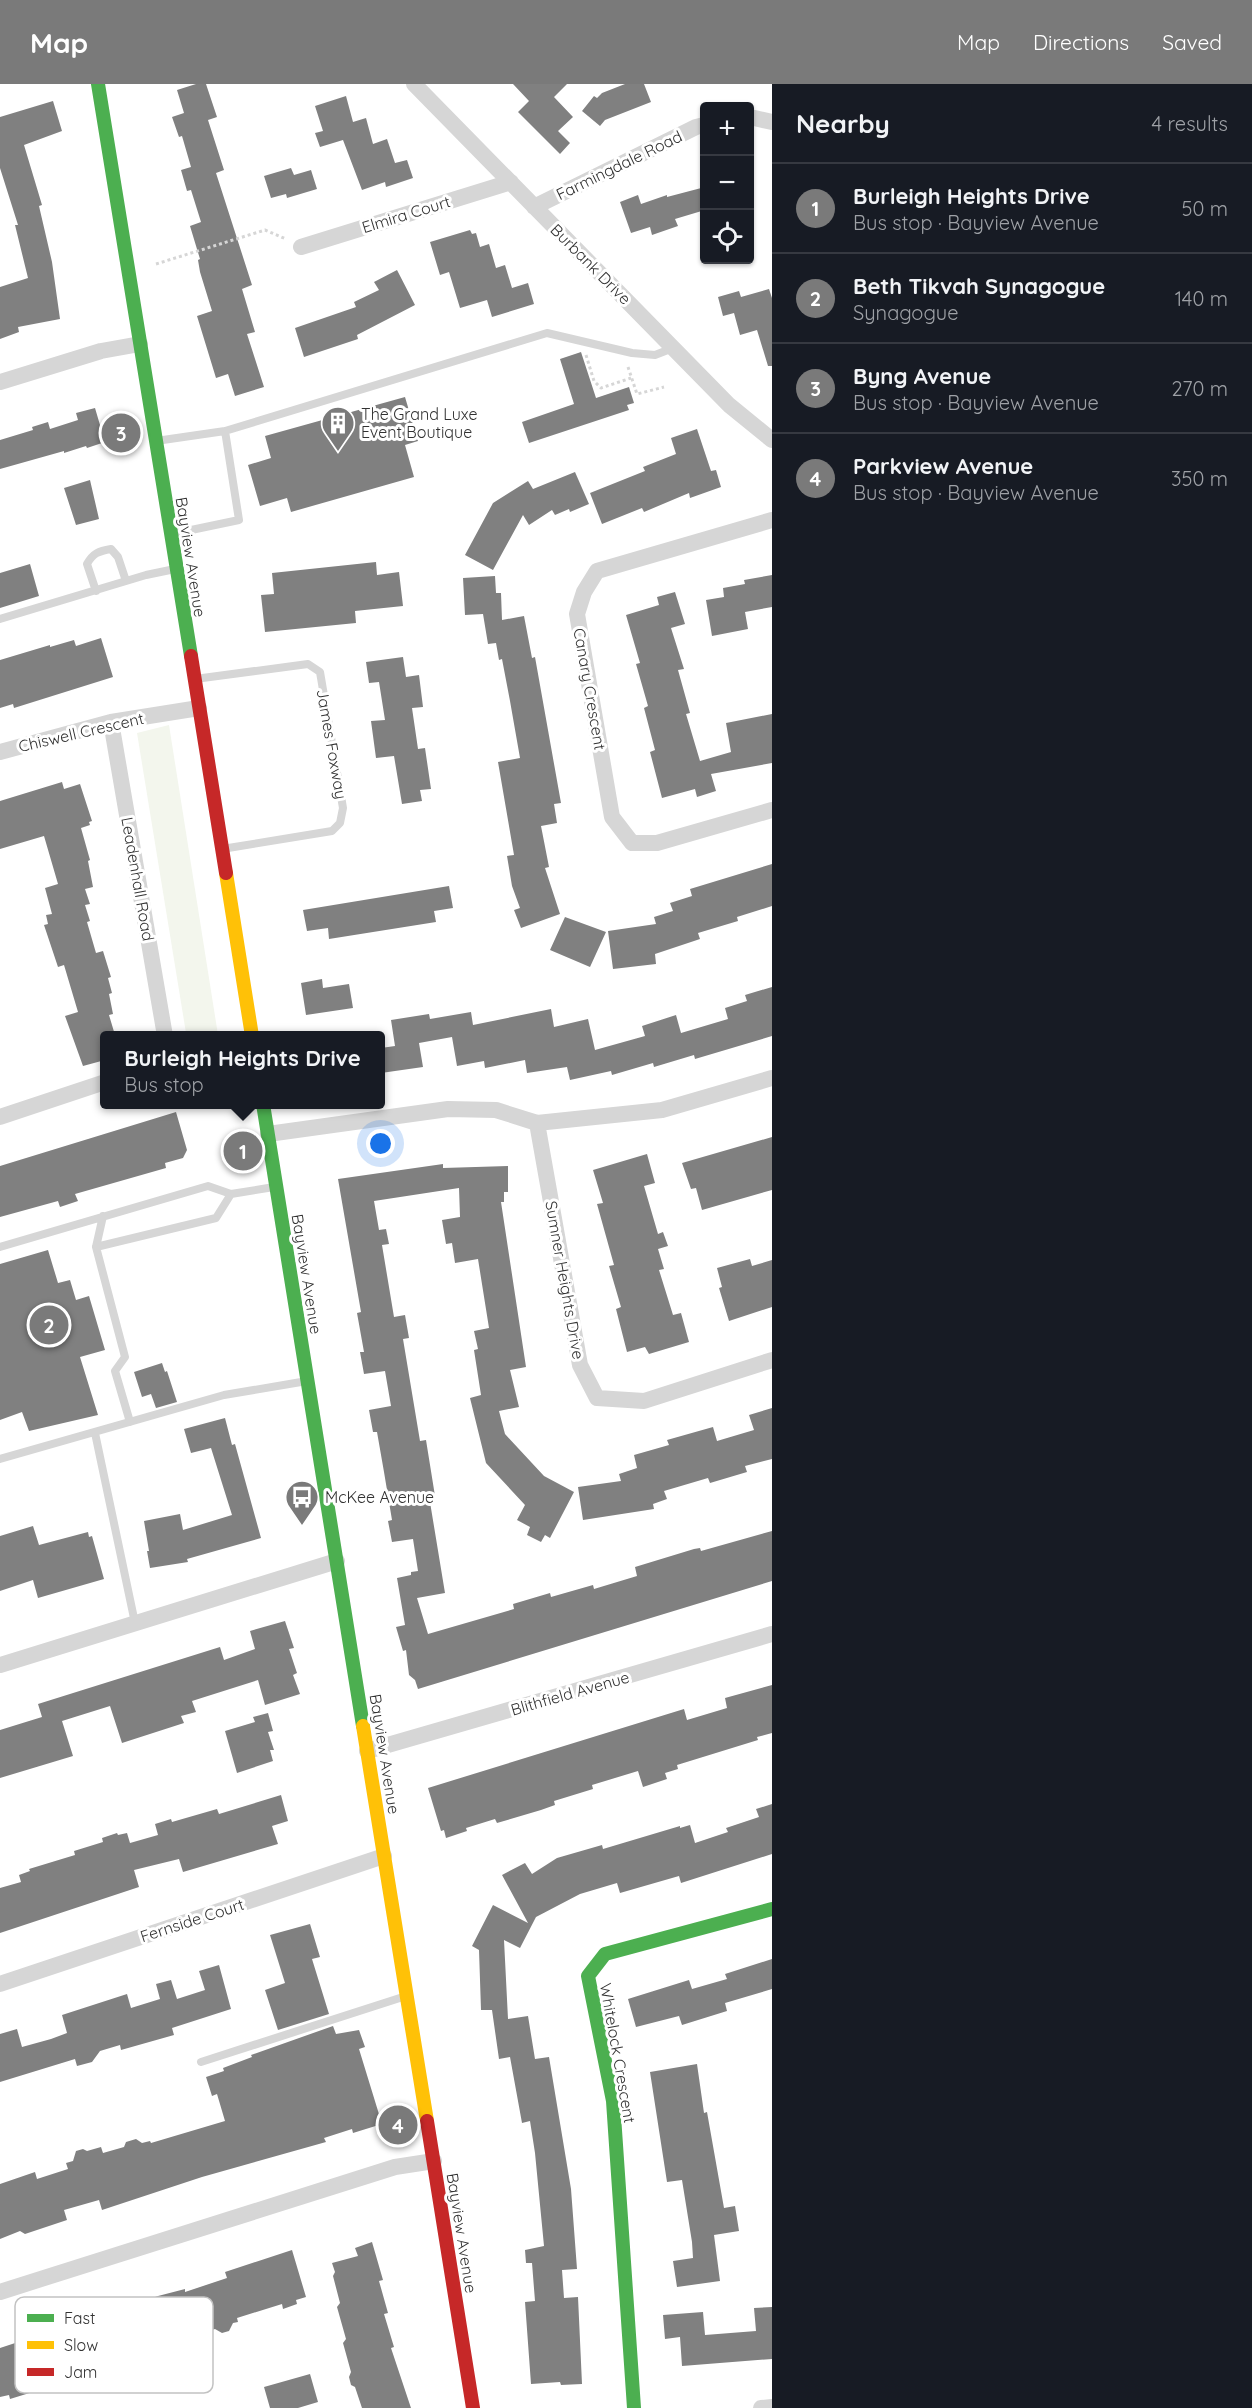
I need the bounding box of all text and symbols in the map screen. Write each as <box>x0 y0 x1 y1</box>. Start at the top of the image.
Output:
text: Map <box>30 25 88 60</box>
text: Map <box>957 29 1000 55</box>
text: Directions <box>1033 29 1129 55</box>
text: Saved <box>1162 29 1222 55</box>
map controls <box>700 102 754 264</box>
button: + <box>700 102 754 156</box>
text: Nearby <box>796 107 890 140</box>
text: 4 results <box>1152 111 1228 136</box>
street label: Farmingdale Road <box>553 126 685 204</box>
button: − <box>700 156 754 210</box>
text: Burleigh Heights Drive <box>853 182 1090 210</box>
street label: Elmira Court <box>359 191 453 237</box>
text: 1 <box>812 196 819 221</box>
text: 50 m <box>1182 196 1228 221</box>
button: locate <box>700 210 754 264</box>
text: Bus stop · Bayview Avenue <box>853 210 1099 235</box>
street label: Burbank Drive <box>547 220 635 308</box>
text: Beth Tikvah Synagogue <box>853 272 1105 300</box>
text: 2 <box>810 286 821 311</box>
text: 140 m <box>1175 286 1228 311</box>
text: Synagogue <box>853 300 958 325</box>
text: Byng Avenue <box>853 362 991 390</box>
text: 3 <box>810 376 821 401</box>
text: 270 m <box>1171 376 1228 401</box>
text: Bus stop · Bayview Avenue <box>853 390 1099 415</box>
place label: The Grand Luxe Event Boutique <box>361 404 477 442</box>
building icon: The Grand Luxe Event Boutique <box>320 405 356 452</box>
pin: 3 <box>102 410 140 456</box>
text: Parkview Avenue <box>853 452 1033 480</box>
text: 4 <box>810 466 821 491</box>
text: 350 m <box>1171 466 1228 491</box>
text: Bus stop · Bayview Avenue <box>853 480 1099 505</box>
street label: Bayview Avenue <box>172 496 210 618</box>
street label: Canary Crescent <box>569 626 611 752</box>
street label: James Foxway <box>312 687 352 801</box>
street label: Chiswell Crescent <box>16 708 146 756</box>
street label: Leadenhall Road <box>117 815 159 943</box>
popup <box>100 1031 385 1109</box>
text: Burleigh Heights Drive <box>124 1044 361 1072</box>
text: Bus stop <box>124 1072 204 1097</box>
pin: 1 <box>224 1128 262 1174</box>
your location <box>366 1129 395 1158</box>
street label: Sumner Heights Drive <box>541 1199 589 1361</box>
street label: Bayview Avenue <box>288 1213 326 1335</box>
pin: 2 <box>29 1302 68 1348</box>
bus stop icon: McKee Avenue <box>284 1479 320 1526</box>
place label: McKee Avenue <box>325 1487 434 1507</box>
street label: Blithfield Avenue <box>508 1667 632 1719</box>
street label: Bayview Avenue <box>366 1693 404 1815</box>
street label: Fernside Court <box>138 1894 246 1946</box>
street label: Whitelock Crescent <box>596 1982 640 2124</box>
pin: 4 <box>378 2102 418 2148</box>
street label: Bayview Avenue <box>443 2172 481 2294</box>
legend <box>15 2297 213 2393</box>
text: Fast <box>64 2308 95 2328</box>
text: Slow <box>64 2335 98 2355</box>
text: Jam <box>64 2362 97 2382</box>

